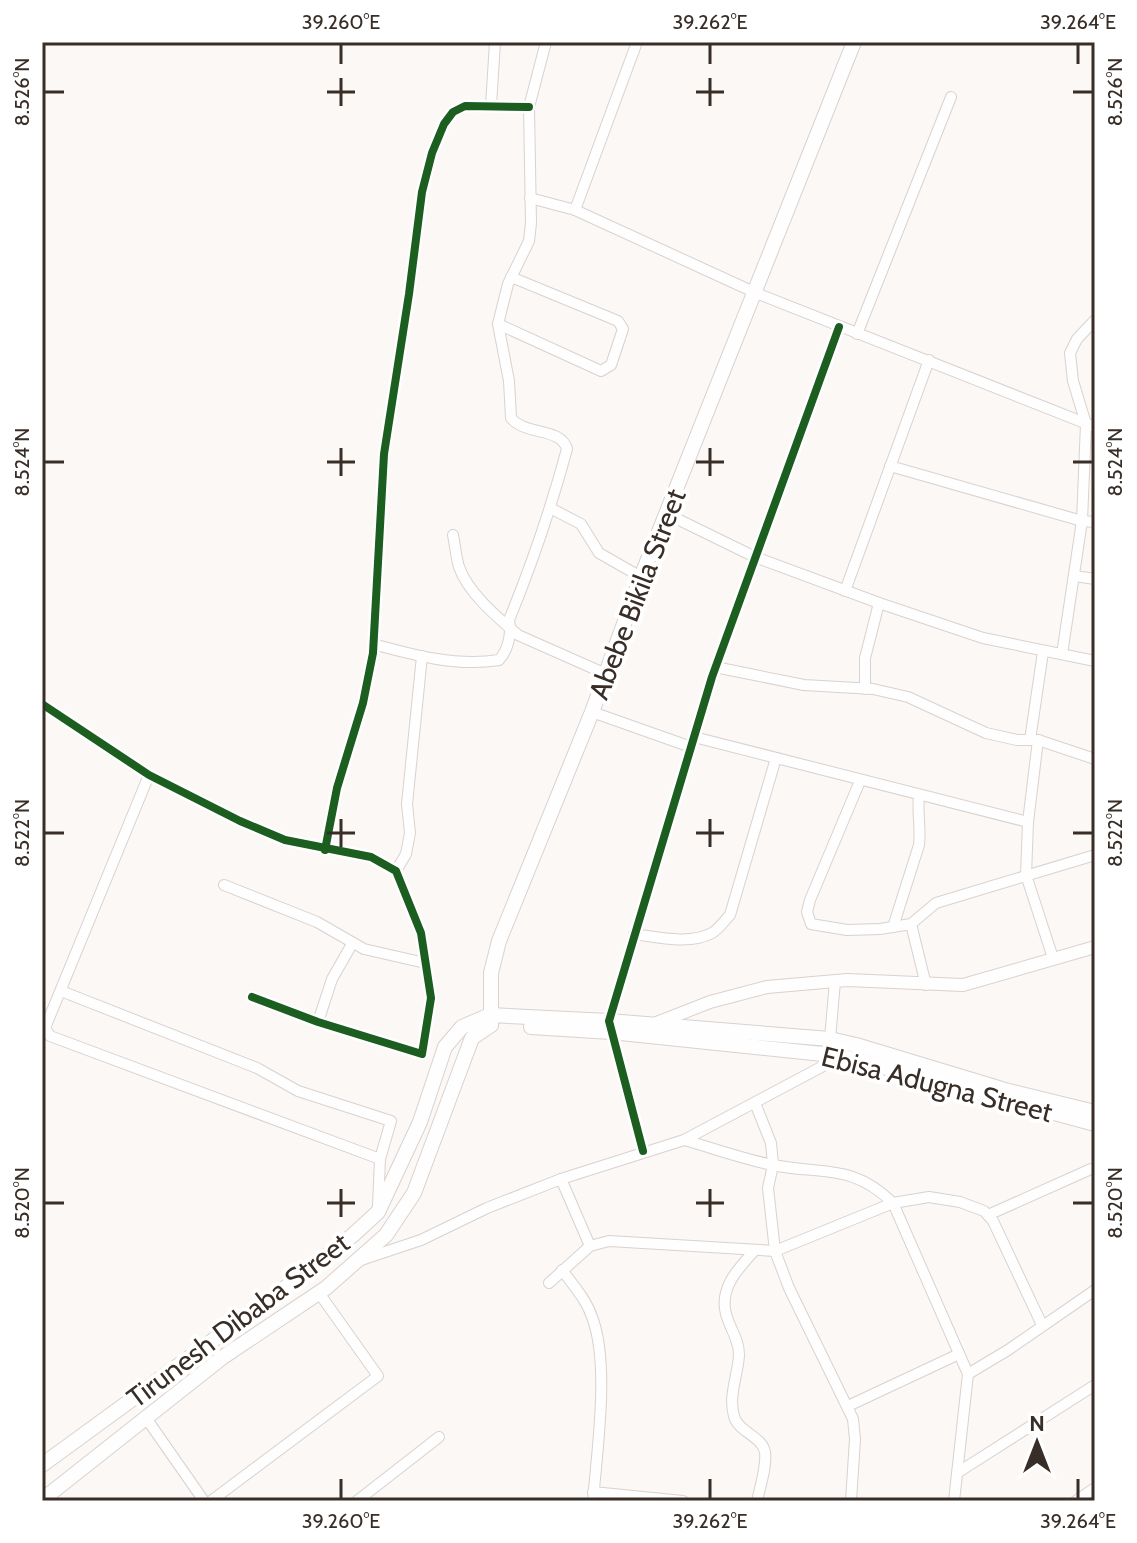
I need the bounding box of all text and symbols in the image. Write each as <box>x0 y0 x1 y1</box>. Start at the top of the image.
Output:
text: 39.260°E <box>302 10 380 34</box>
text: 39.262°E <box>672 10 748 34</box>
text: 39.264°E <box>1040 10 1116 34</box>
text: 8.526°N <box>10 58 34 126</box>
text: 8.526°N <box>1103 58 1127 126</box>
text: 8.524°N <box>10 428 34 496</box>
text: 8.524°N <box>1103 428 1127 496</box>
street label: Abebe Bikila Street <box>581 484 693 704</box>
text: 8.522°N <box>10 799 34 867</box>
text: 8.522°N <box>1103 799 1127 867</box>
street label: Ebisa Adugna Street <box>818 1039 1056 1129</box>
text: 8.520°N <box>10 1167 34 1239</box>
text: 8.520°N <box>1103 1167 1127 1239</box>
street label: Tirunesh Dibaba Street <box>120 1225 356 1415</box>
north arrow <box>997 1403 1077 1483</box>
text: N <box>1029 1410 1045 1437</box>
text: 39.260°E <box>302 1509 380 1533</box>
text: 39.262°E <box>672 1509 748 1533</box>
text: 39.264°E <box>1040 1509 1116 1533</box>

